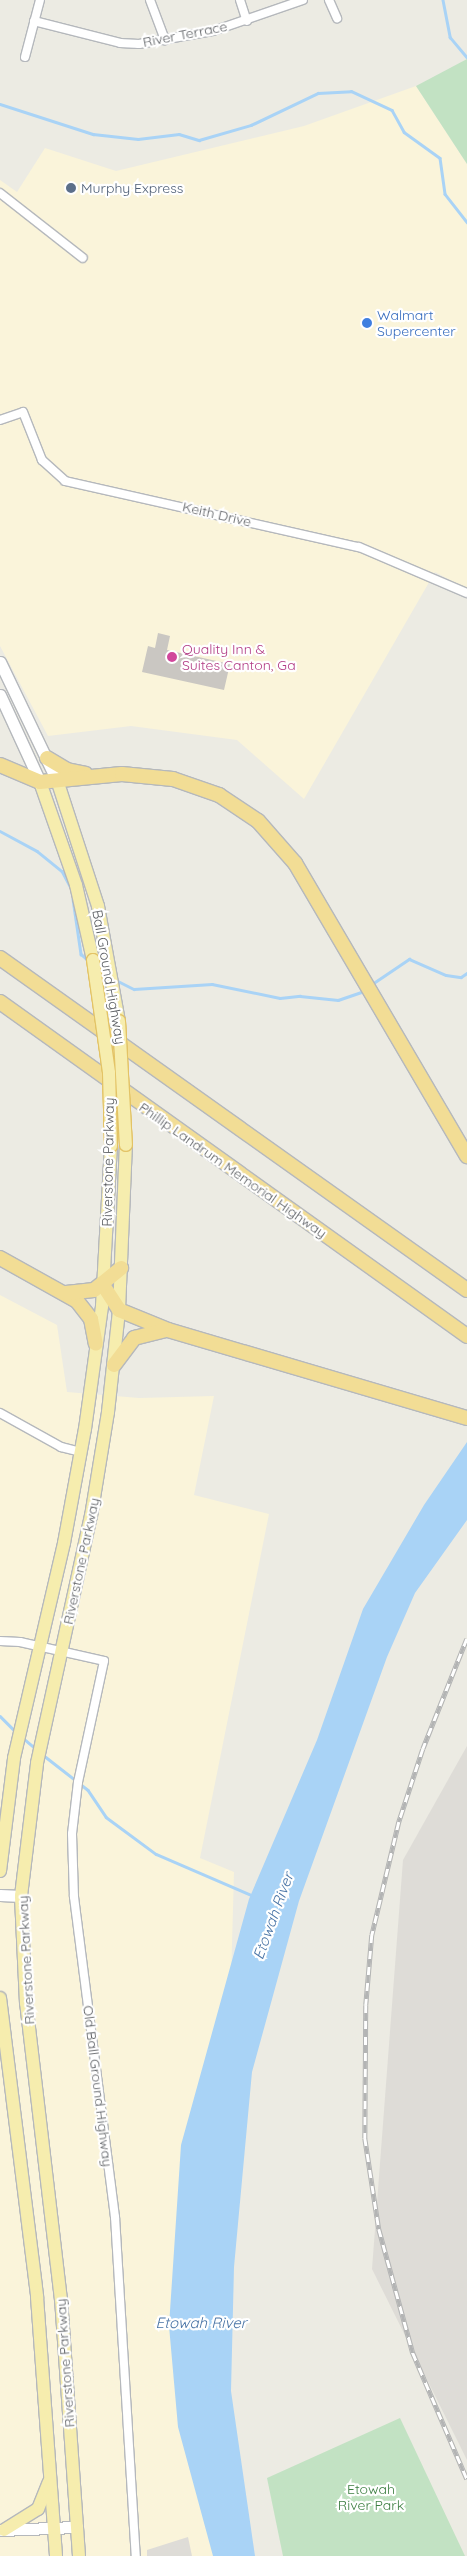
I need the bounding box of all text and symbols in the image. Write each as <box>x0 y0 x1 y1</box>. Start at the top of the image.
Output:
street label: River Terrace <box>141 18 229 50</box>
place label: Murphy Express <box>81 180 183 196</box>
marker: Murphy Express <box>65 182 77 194</box>
place label: Walmart Supercenter <box>377 307 456 340</box>
marker: Walmart Supercenter <box>361 317 373 329</box>
street label: Keith Drive <box>181 498 253 530</box>
place label: Quality Inn & Suites Canton, Ga <box>182 641 296 674</box>
marker: Quality Inn & Suites Canton, Ga <box>166 651 178 663</box>
street label: Ball Ground Highway <box>89 908 129 1046</box>
street label: Riverstone Parkway <box>98 1097 118 1227</box>
street label: Phillip Landrum Memorial Highway <box>136 1099 330 1241</box>
street label: Riverstone Parkway <box>59 1496 103 1626</box>
water label: Etowah River <box>249 1870 297 1962</box>
street label: Riverstone Parkway <box>14 1895 38 2025</box>
street label: Old Ball Ground Highway <box>80 2004 116 2168</box>
street label: Riverstone Parkway <box>52 2298 78 2428</box>
water label: Etowah River <box>155 2314 247 2332</box>
park label: Etowah River Park <box>338 2481 404 2514</box>

